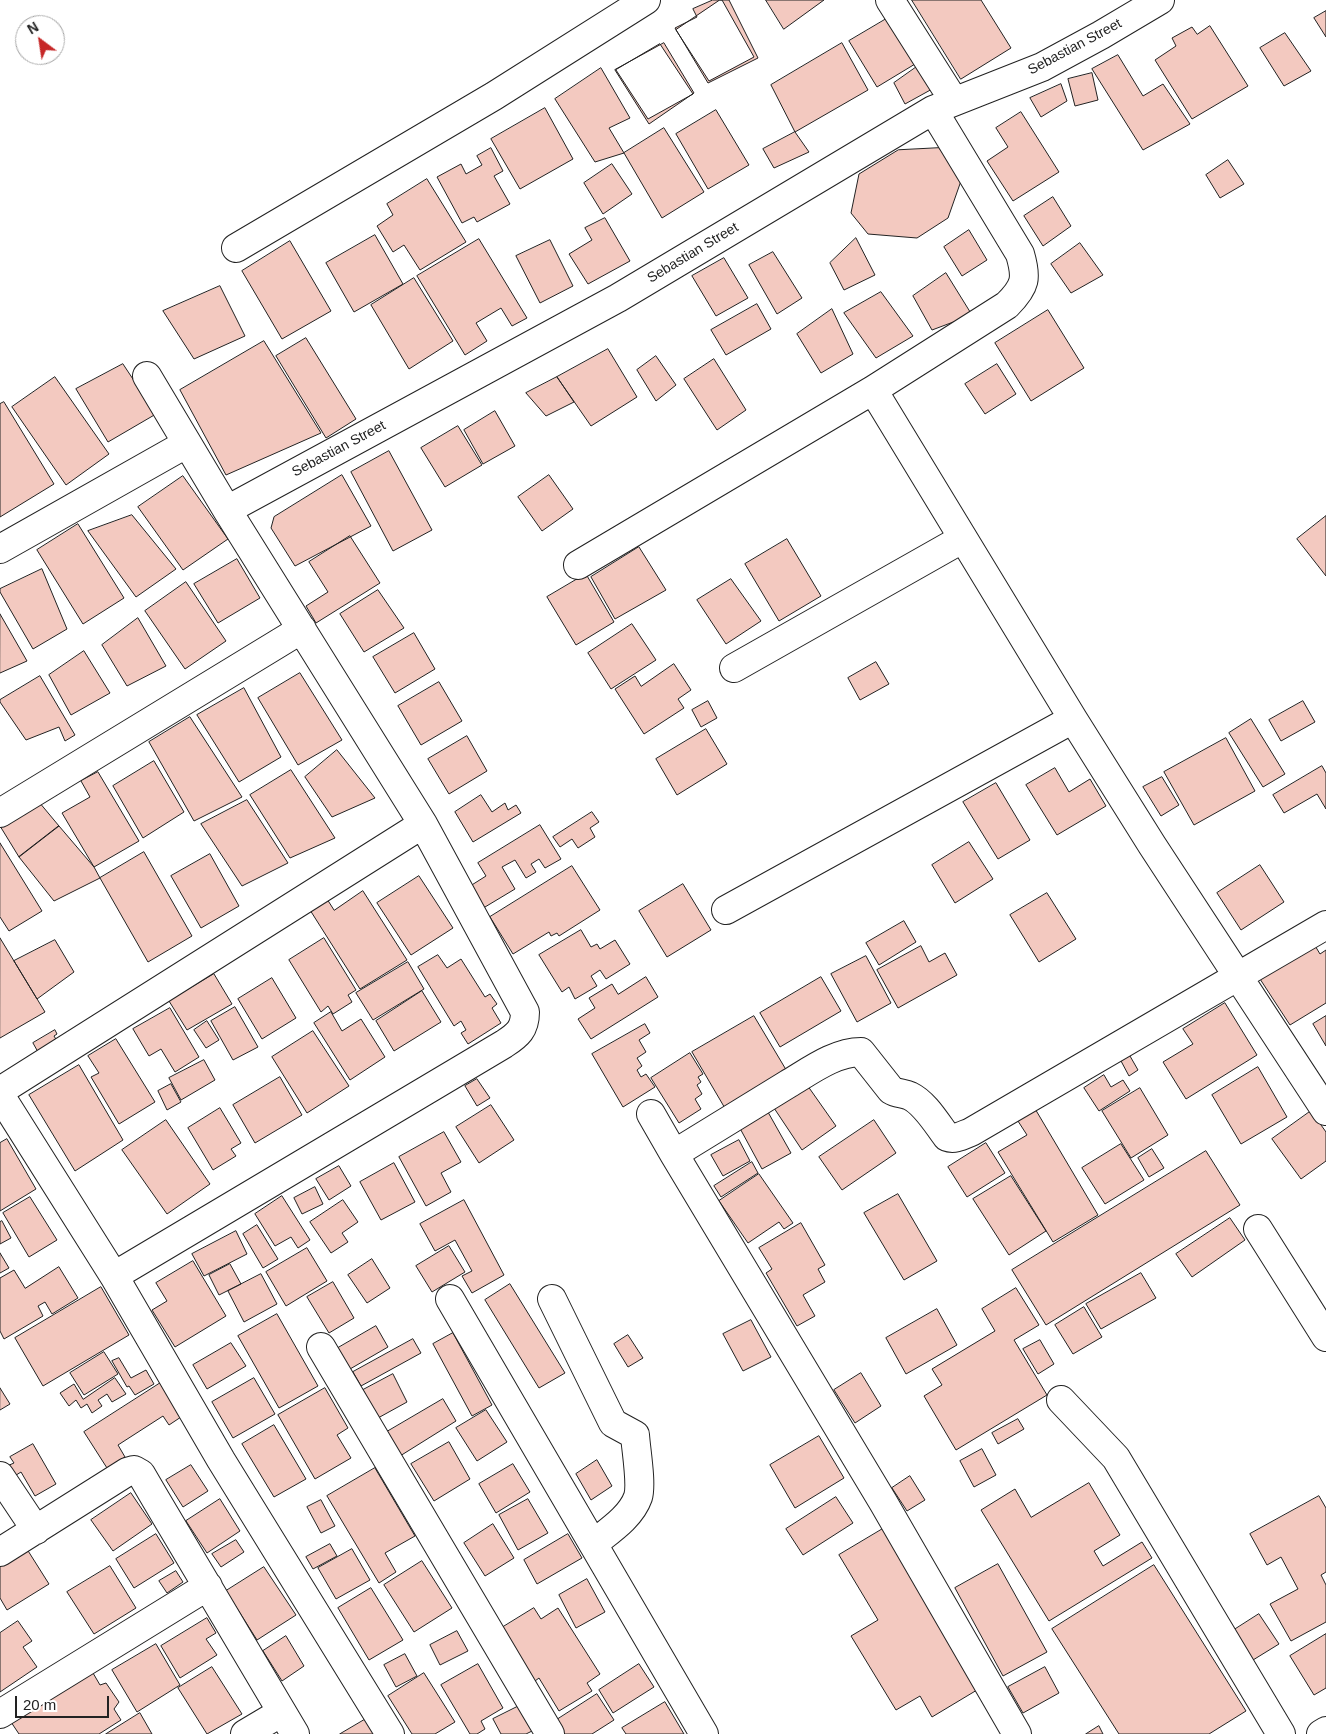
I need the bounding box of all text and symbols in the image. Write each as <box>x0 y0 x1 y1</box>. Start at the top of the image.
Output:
north arrow <box>15 15 65 65</box>
street label: Sebastian Street <box>1025 15 1125 79</box>
text: N <box>24 19 41 37</box>
street label: Sebastian Street <box>644 219 742 287</box>
street label: Sebastian Street <box>289 417 389 481</box>
scale bar <box>18 1686 111 1718</box>
text: 20 m <box>23 1696 56 1713</box>

